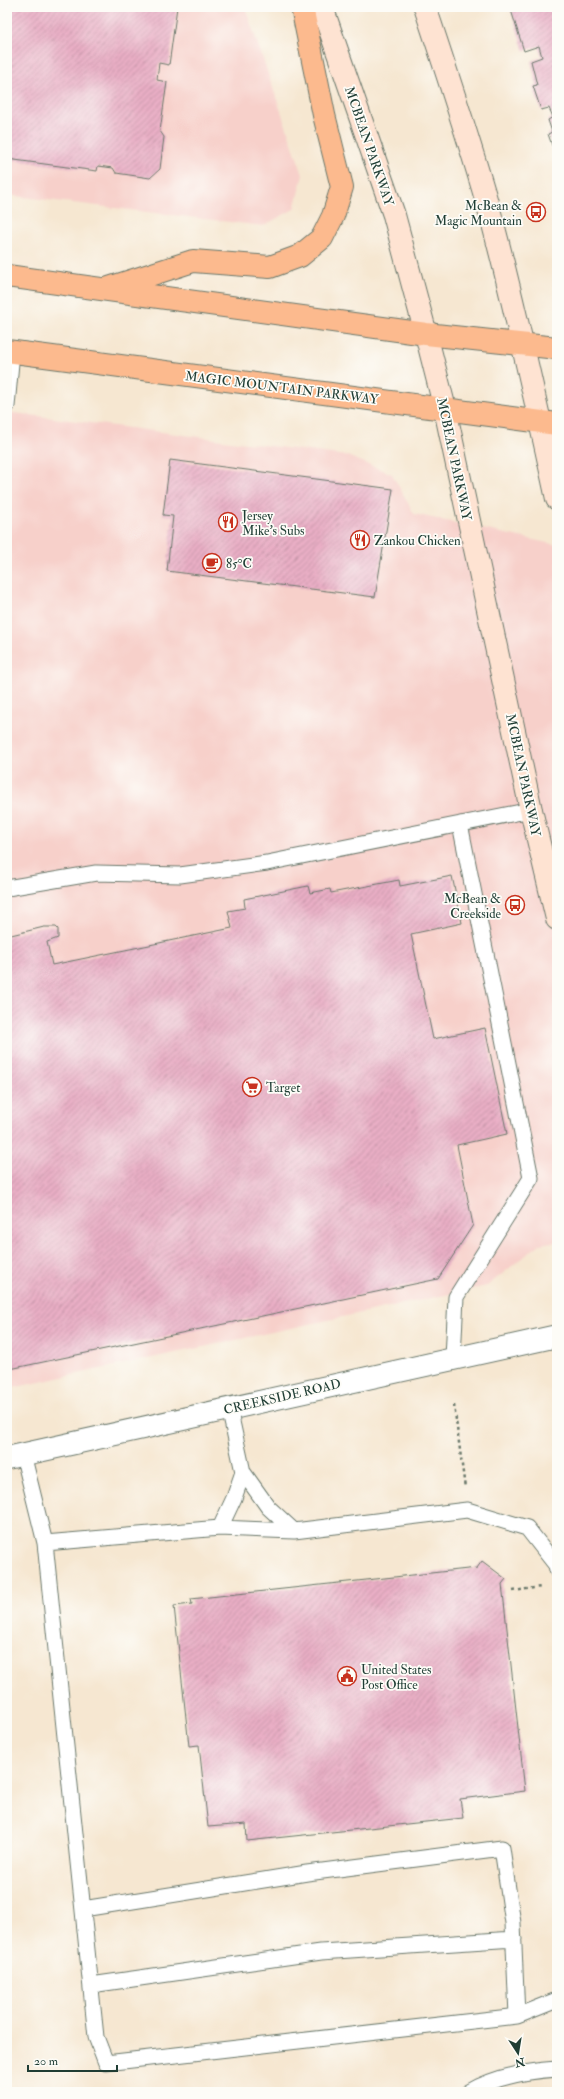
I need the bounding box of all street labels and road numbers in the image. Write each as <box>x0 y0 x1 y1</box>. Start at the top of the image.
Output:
street label: MCBEAN PARKWAY <box>341 84 397 209</box>
street label: MAGIC MOUNTAIN PARKWAY <box>184 368 380 408</box>
street label: MCBEAN PARKWAY <box>433 396 475 523</box>
street label: MCBEAN PARKWAY <box>502 712 544 839</box>
street label: CREEKSIDE ROAD <box>222 1376 342 1418</box>

